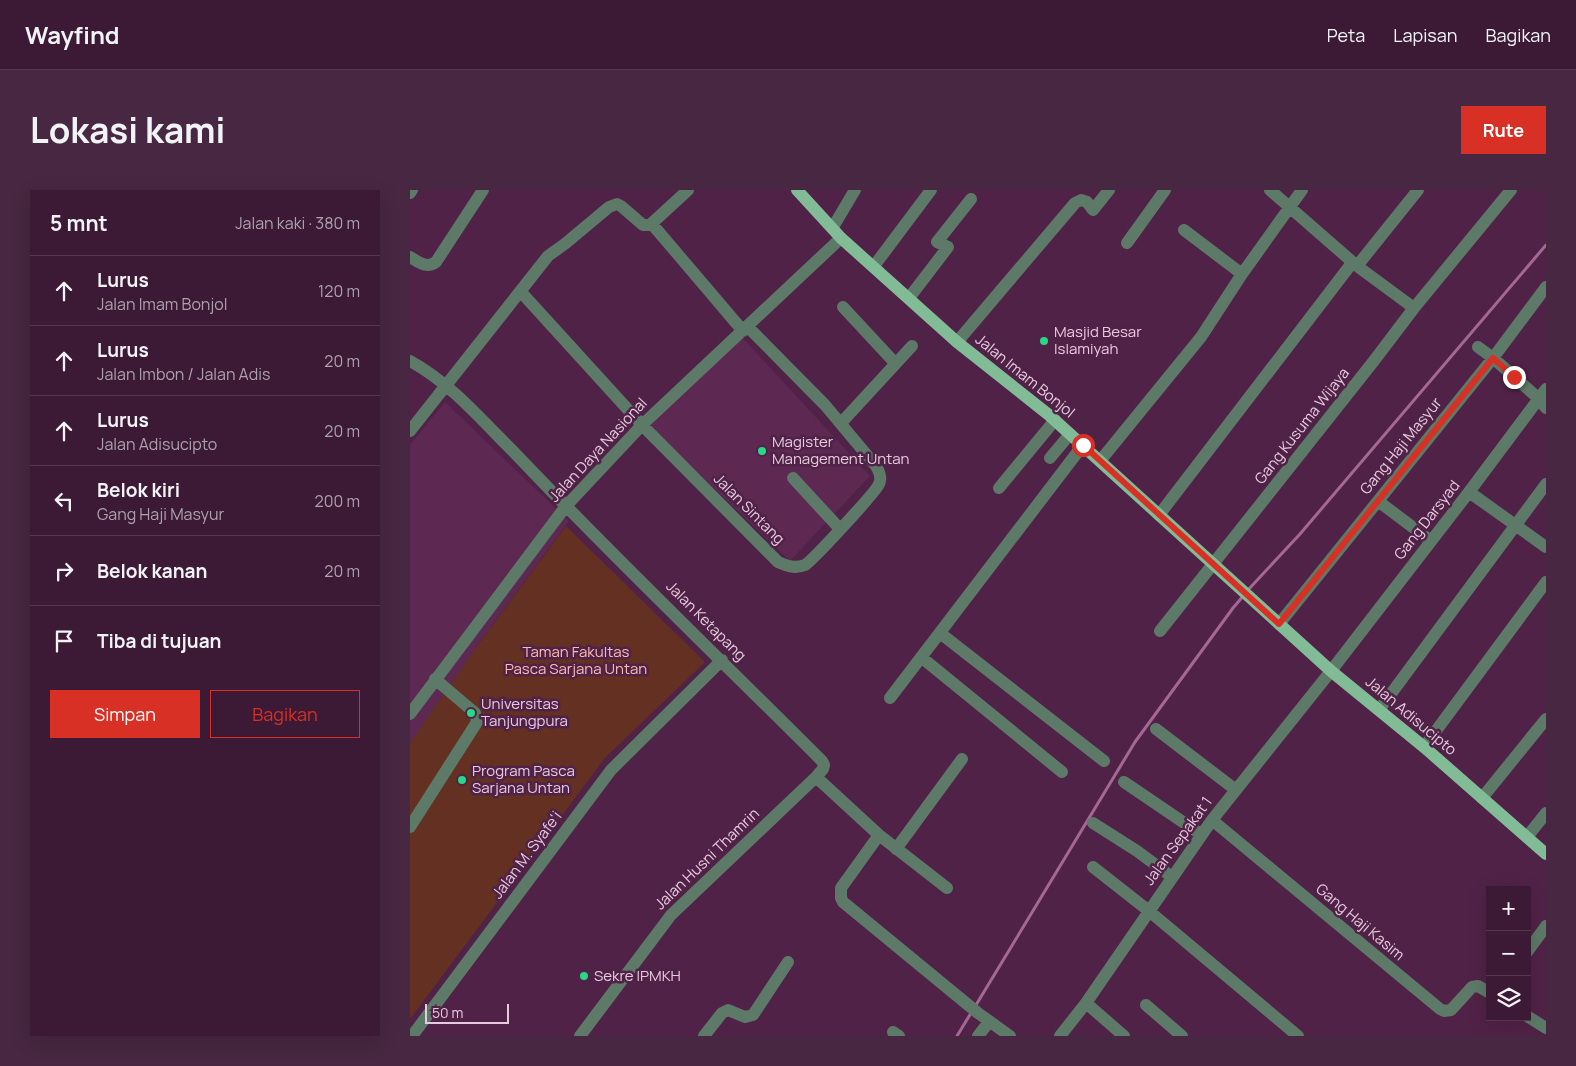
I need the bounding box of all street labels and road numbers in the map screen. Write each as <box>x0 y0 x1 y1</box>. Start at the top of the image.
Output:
street label: Jalan Imam Bonjol <box>971 329 1079 422</box>
street label: Gang Kusuma Wijaya <box>1249 363 1354 488</box>
street label: Gang Haji Masyur <box>1355 392 1447 499</box>
street label: Jalan Daya Nasional <box>544 393 652 506</box>
street label: Jalan Sintang <box>709 468 790 549</box>
street label: Gang Darsyad <box>1389 476 1464 564</box>
street label: Jalan Ketapang <box>662 576 751 665</box>
street label: Jalan Adisucipto <box>1361 671 1461 760</box>
street label: Jalan Sepakat 1 <box>1138 792 1217 889</box>
street label: Jalan Husni Thamrin <box>650 803 764 914</box>
street label: Jalan M. Syafe'i <box>487 807 566 903</box>
street label: Gang Haji Kasim <box>1311 878 1409 965</box>

